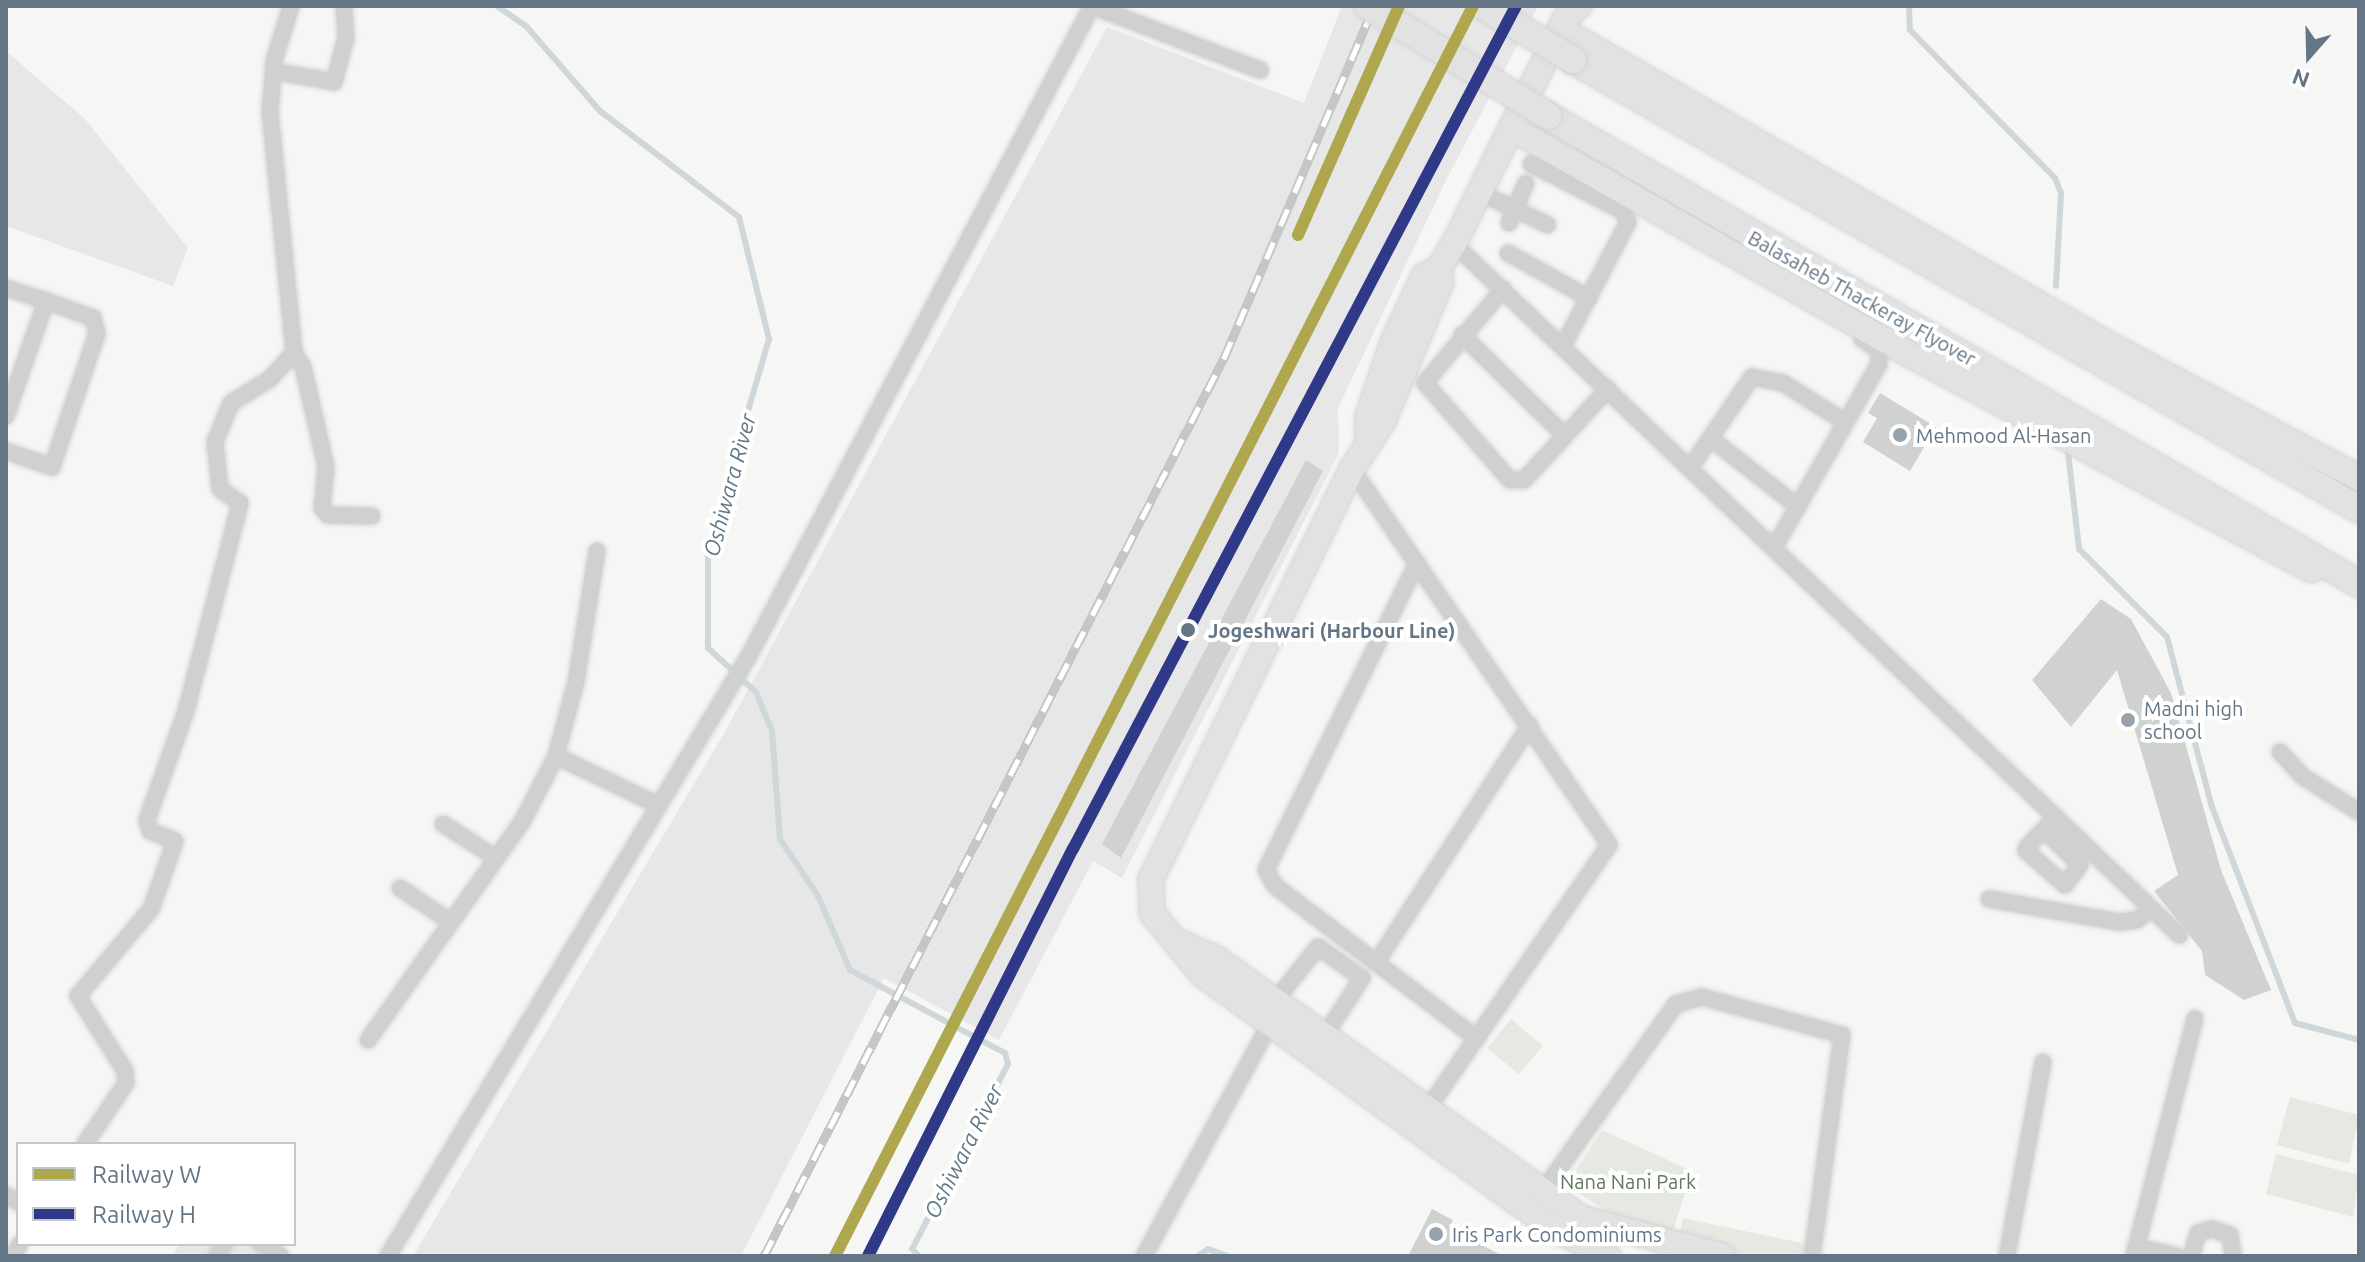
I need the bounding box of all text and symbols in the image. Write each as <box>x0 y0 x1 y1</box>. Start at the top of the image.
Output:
north arrow <box>2269 16 2349 96</box>
text: N <box>2289 64 2313 94</box>
street label: Balasaheb Thackeray Flyover <box>1744 225 1980 371</box>
water label: Oshiwara River <box>697 411 761 559</box>
place label: Mehmood Al-Hasan <box>1916 423 2091 447</box>
marker: Mehmood Al-Hasan <box>1891 426 1909 444</box>
marker: Jogeshwari (Harbour Line) <box>1175 617 1201 643</box>
place label: Jogeshwari (Harbour Line) <box>1208 618 1455 642</box>
place label: Madni high school <box>2144 696 2243 743</box>
marker: Madni high school <box>2119 711 2137 729</box>
water label: Oshiwara River <box>918 1080 1008 1222</box>
legend <box>16 1142 296 1246</box>
text: Railway W <box>92 1161 202 1188</box>
park label: Nana Nani Park <box>1560 1169 1696 1193</box>
text: Railway H <box>92 1201 196 1228</box>
place label: Iris Park Condominiums <box>1452 1222 1662 1246</box>
marker: Iris Park Condominiums <box>1427 1225 1445 1243</box>

